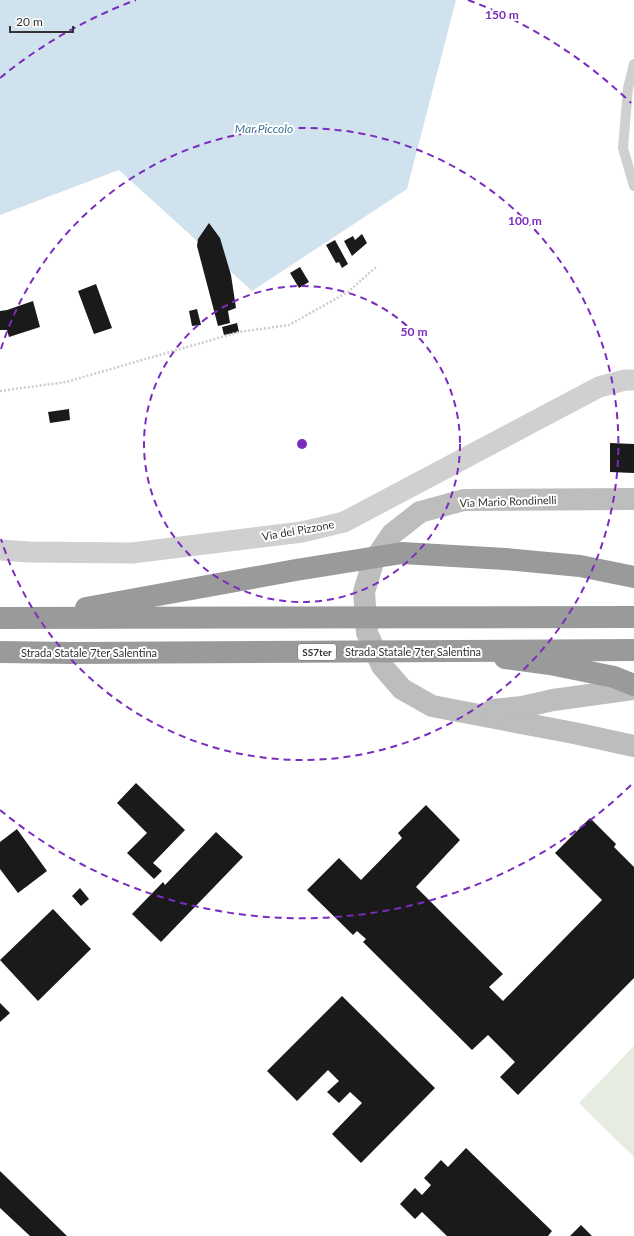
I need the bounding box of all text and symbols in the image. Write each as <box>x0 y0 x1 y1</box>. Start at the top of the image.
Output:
text: 150 m <box>485 7 519 22</box>
scale bar <box>10 8 73 34</box>
text: 20 m <box>16 14 43 29</box>
water label: Mar Piccolo <box>235 121 293 136</box>
text: 100 m <box>508 213 542 228</box>
text: 50 m <box>401 324 427 339</box>
centre of rings <box>295 437 309 451</box>
street label: Via Mario Rondinelli <box>459 493 557 509</box>
street label: Via del Pizzone <box>261 517 335 543</box>
road number: SS7ter <box>298 644 336 660</box>
street label: Strada Statale 7ter Salentina <box>345 645 481 658</box>
street label: Strada Statale 7ter Salentina <box>21 646 157 659</box>

